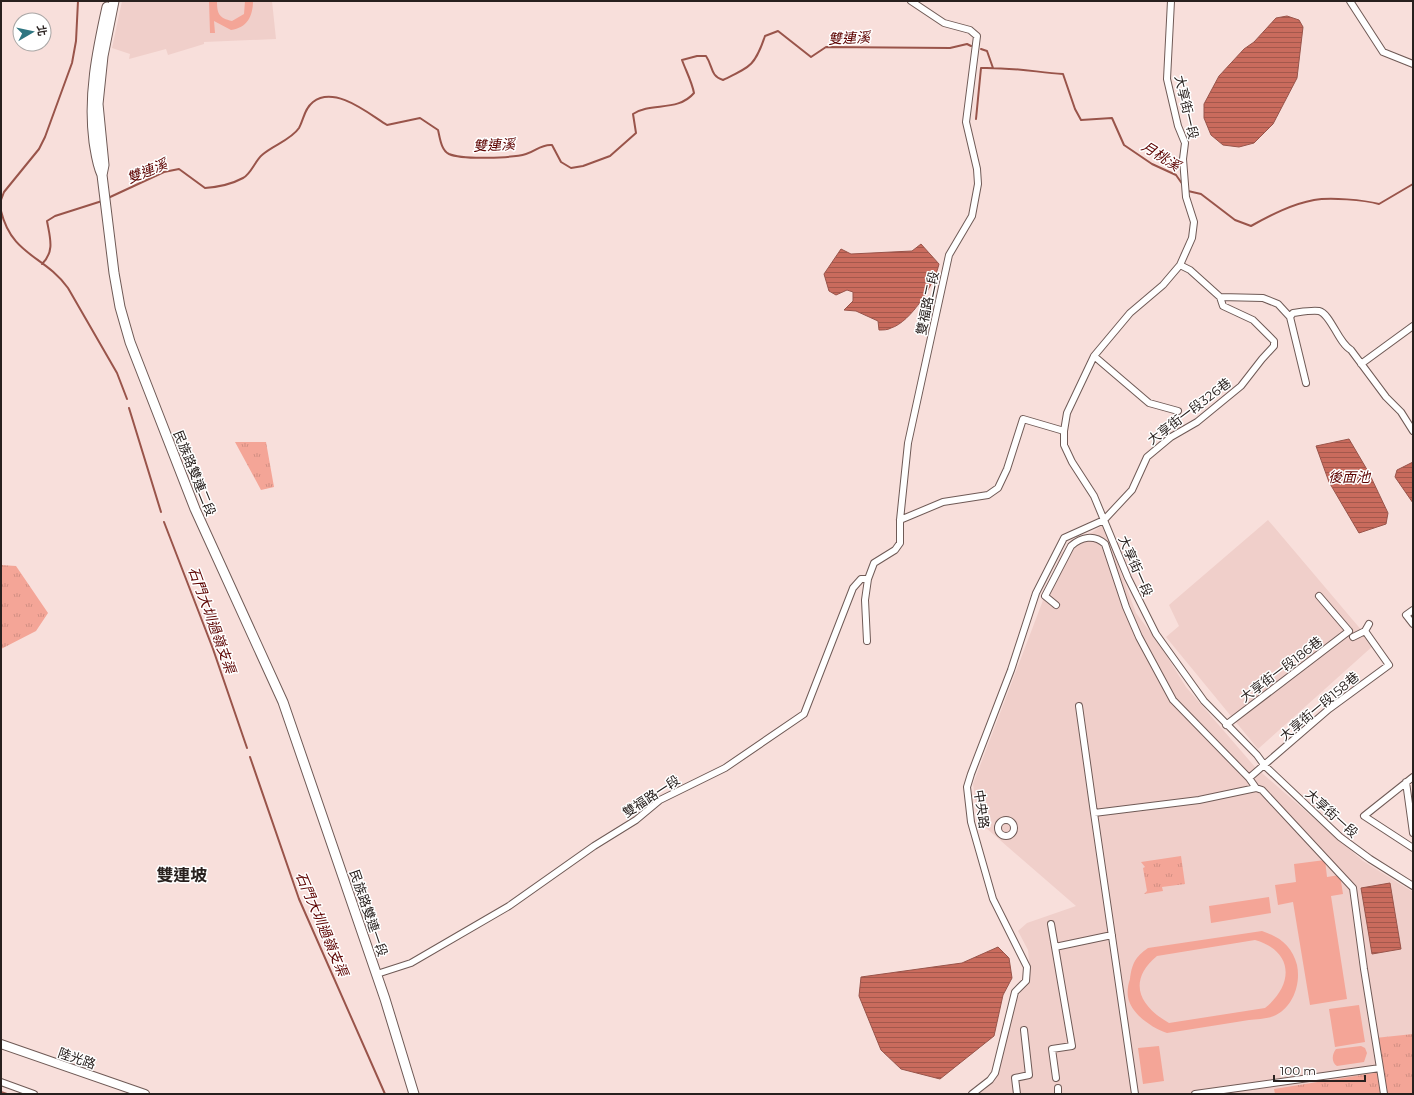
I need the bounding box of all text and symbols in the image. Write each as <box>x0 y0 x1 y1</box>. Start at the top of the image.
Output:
north arrow <box>12 12 52 52</box>
text: 北 <box>34 24 50 37</box>
water label: 雙連溪 <box>828 28 872 48</box>
street label: 大享街一段 <box>1172 74 1202 140</box>
water label: 雙連溪 <box>473 135 517 155</box>
water label: 月桃溪 <box>1138 137 1185 176</box>
water label: 雙連溪 <box>124 154 172 187</box>
street label: 雙福路二段 <box>912 270 942 336</box>
street label: 大享街一段326巷 <box>1144 374 1234 448</box>
street label: 民族路雙連二段 <box>171 428 219 518</box>
water label: 後面池 <box>1328 468 1372 486</box>
street label: 大享街一段 <box>1115 533 1157 599</box>
water label: 石門大圳過嶺支渠 <box>184 564 240 678</box>
street label: 大享街一段186巷 <box>1237 633 1325 705</box>
street label: 大享街一段158巷 <box>1276 668 1362 744</box>
street label: 雙福路一段 <box>619 772 683 820</box>
street label: 大享街一段 <box>1302 785 1362 841</box>
street label: 中央路 <box>971 789 993 829</box>
district label: 雙連坡 <box>157 865 208 885</box>
street label: 民族路雙連一段 <box>347 867 391 959</box>
water label: 石門大圳過嶺支渠 <box>292 869 353 981</box>
street label: 陸光路 <box>56 1044 98 1072</box>
scale bar <box>1274 1057 1365 1083</box>
text: 100 m <box>1280 1063 1316 1078</box>

